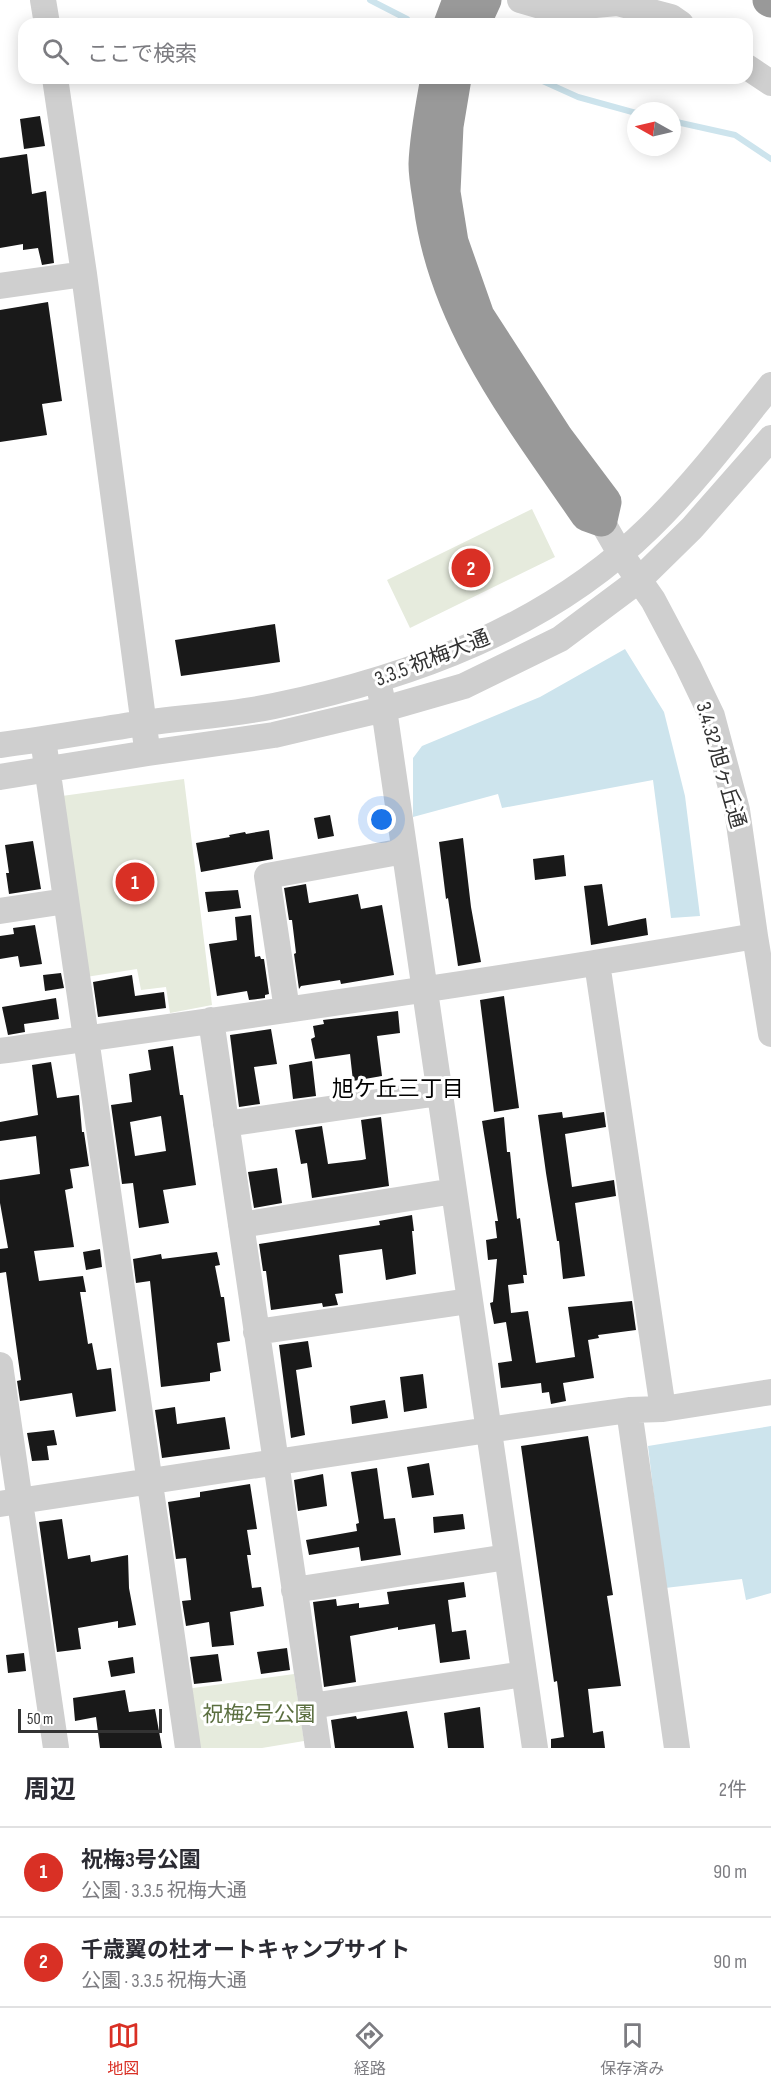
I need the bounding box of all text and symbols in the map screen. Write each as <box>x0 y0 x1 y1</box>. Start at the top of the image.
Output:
search box <box>18 18 753 84</box>
icon: search <box>39 35 72 68</box>
text: ここで検索 <box>87 41 197 68</box>
north arrow <box>627 102 681 156</box>
pin: 2 <box>452 546 490 590</box>
street label: 3.3.5 祝梅大通 <box>371 625 493 692</box>
street label: 3.4.32 旭ヶ丘通 <box>691 699 750 831</box>
your location <box>367 805 396 834</box>
pin: 1 <box>116 860 154 904</box>
district label: 旭ケ丘三丁目 <box>332 1076 464 1103</box>
park label: 祝梅2号公園 <box>202 1702 316 1727</box>
scale bar <box>18 1706 162 1734</box>
text: 50 m <box>27 1710 53 1729</box>
text: 周辺 <box>24 1775 76 1806</box>
text: 2件 <box>719 1778 747 1802</box>
text: 祝梅3号公園 <box>81 1847 201 1874</box>
text: 1 <box>40 1860 47 1884</box>
text: 90 m <box>713 1860 747 1884</box>
text: 公園 · 3.3.5 祝梅大通 <box>81 1879 247 1903</box>
text: 千歳翼の杜オートキャンプサイト <box>81 1937 410 1964</box>
text: 2 <box>39 1950 48 1974</box>
text: 90 m <box>713 1950 747 1974</box>
text: 公園 · 3.3.5 祝梅大通 <box>81 1969 247 1993</box>
tab: 地図 <box>107 2019 140 2079</box>
tab: 経路 <box>353 2019 386 2079</box>
tab: 保存済み <box>600 2019 664 2079</box>

